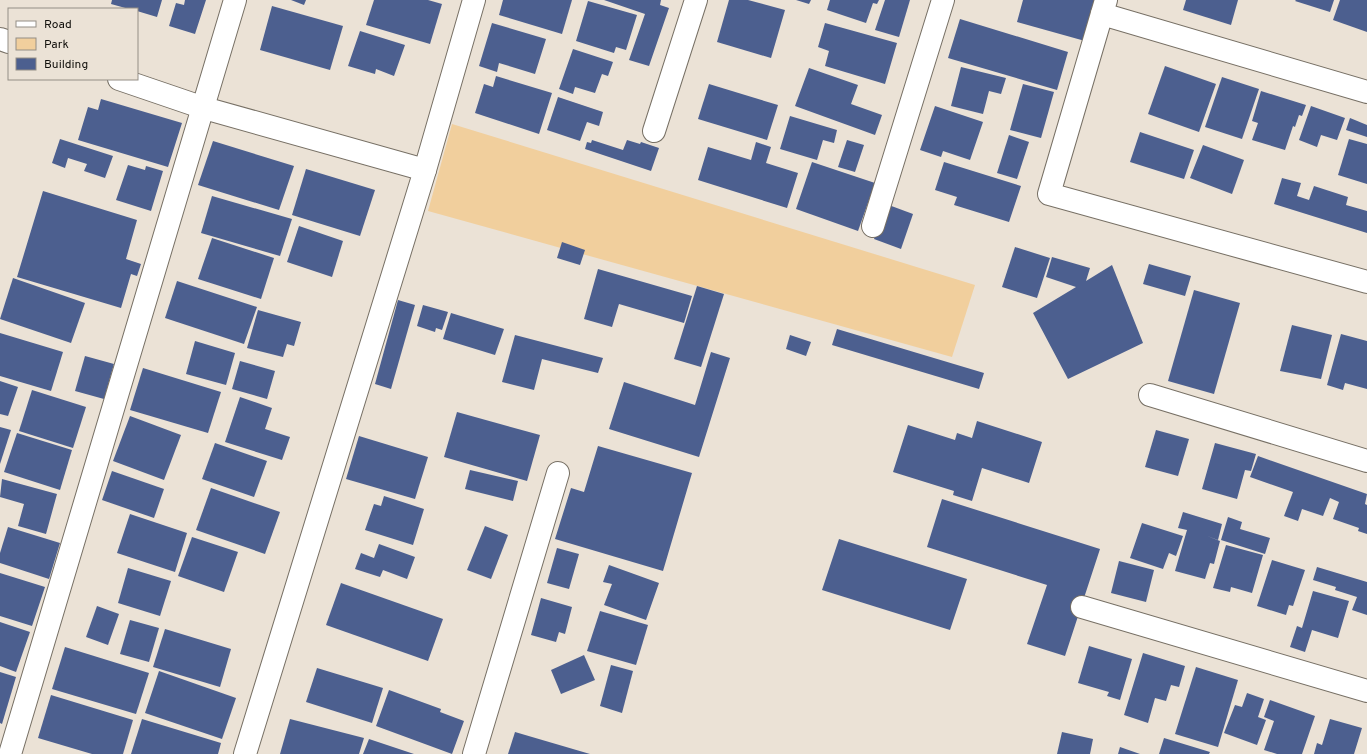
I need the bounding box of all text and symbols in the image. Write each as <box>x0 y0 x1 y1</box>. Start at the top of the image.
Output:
legend <box>8 8 138 80</box>
text: Road <box>44 17 72 33</box>
text: Park <box>44 37 69 53</box>
text: Building <box>44 57 88 73</box>

